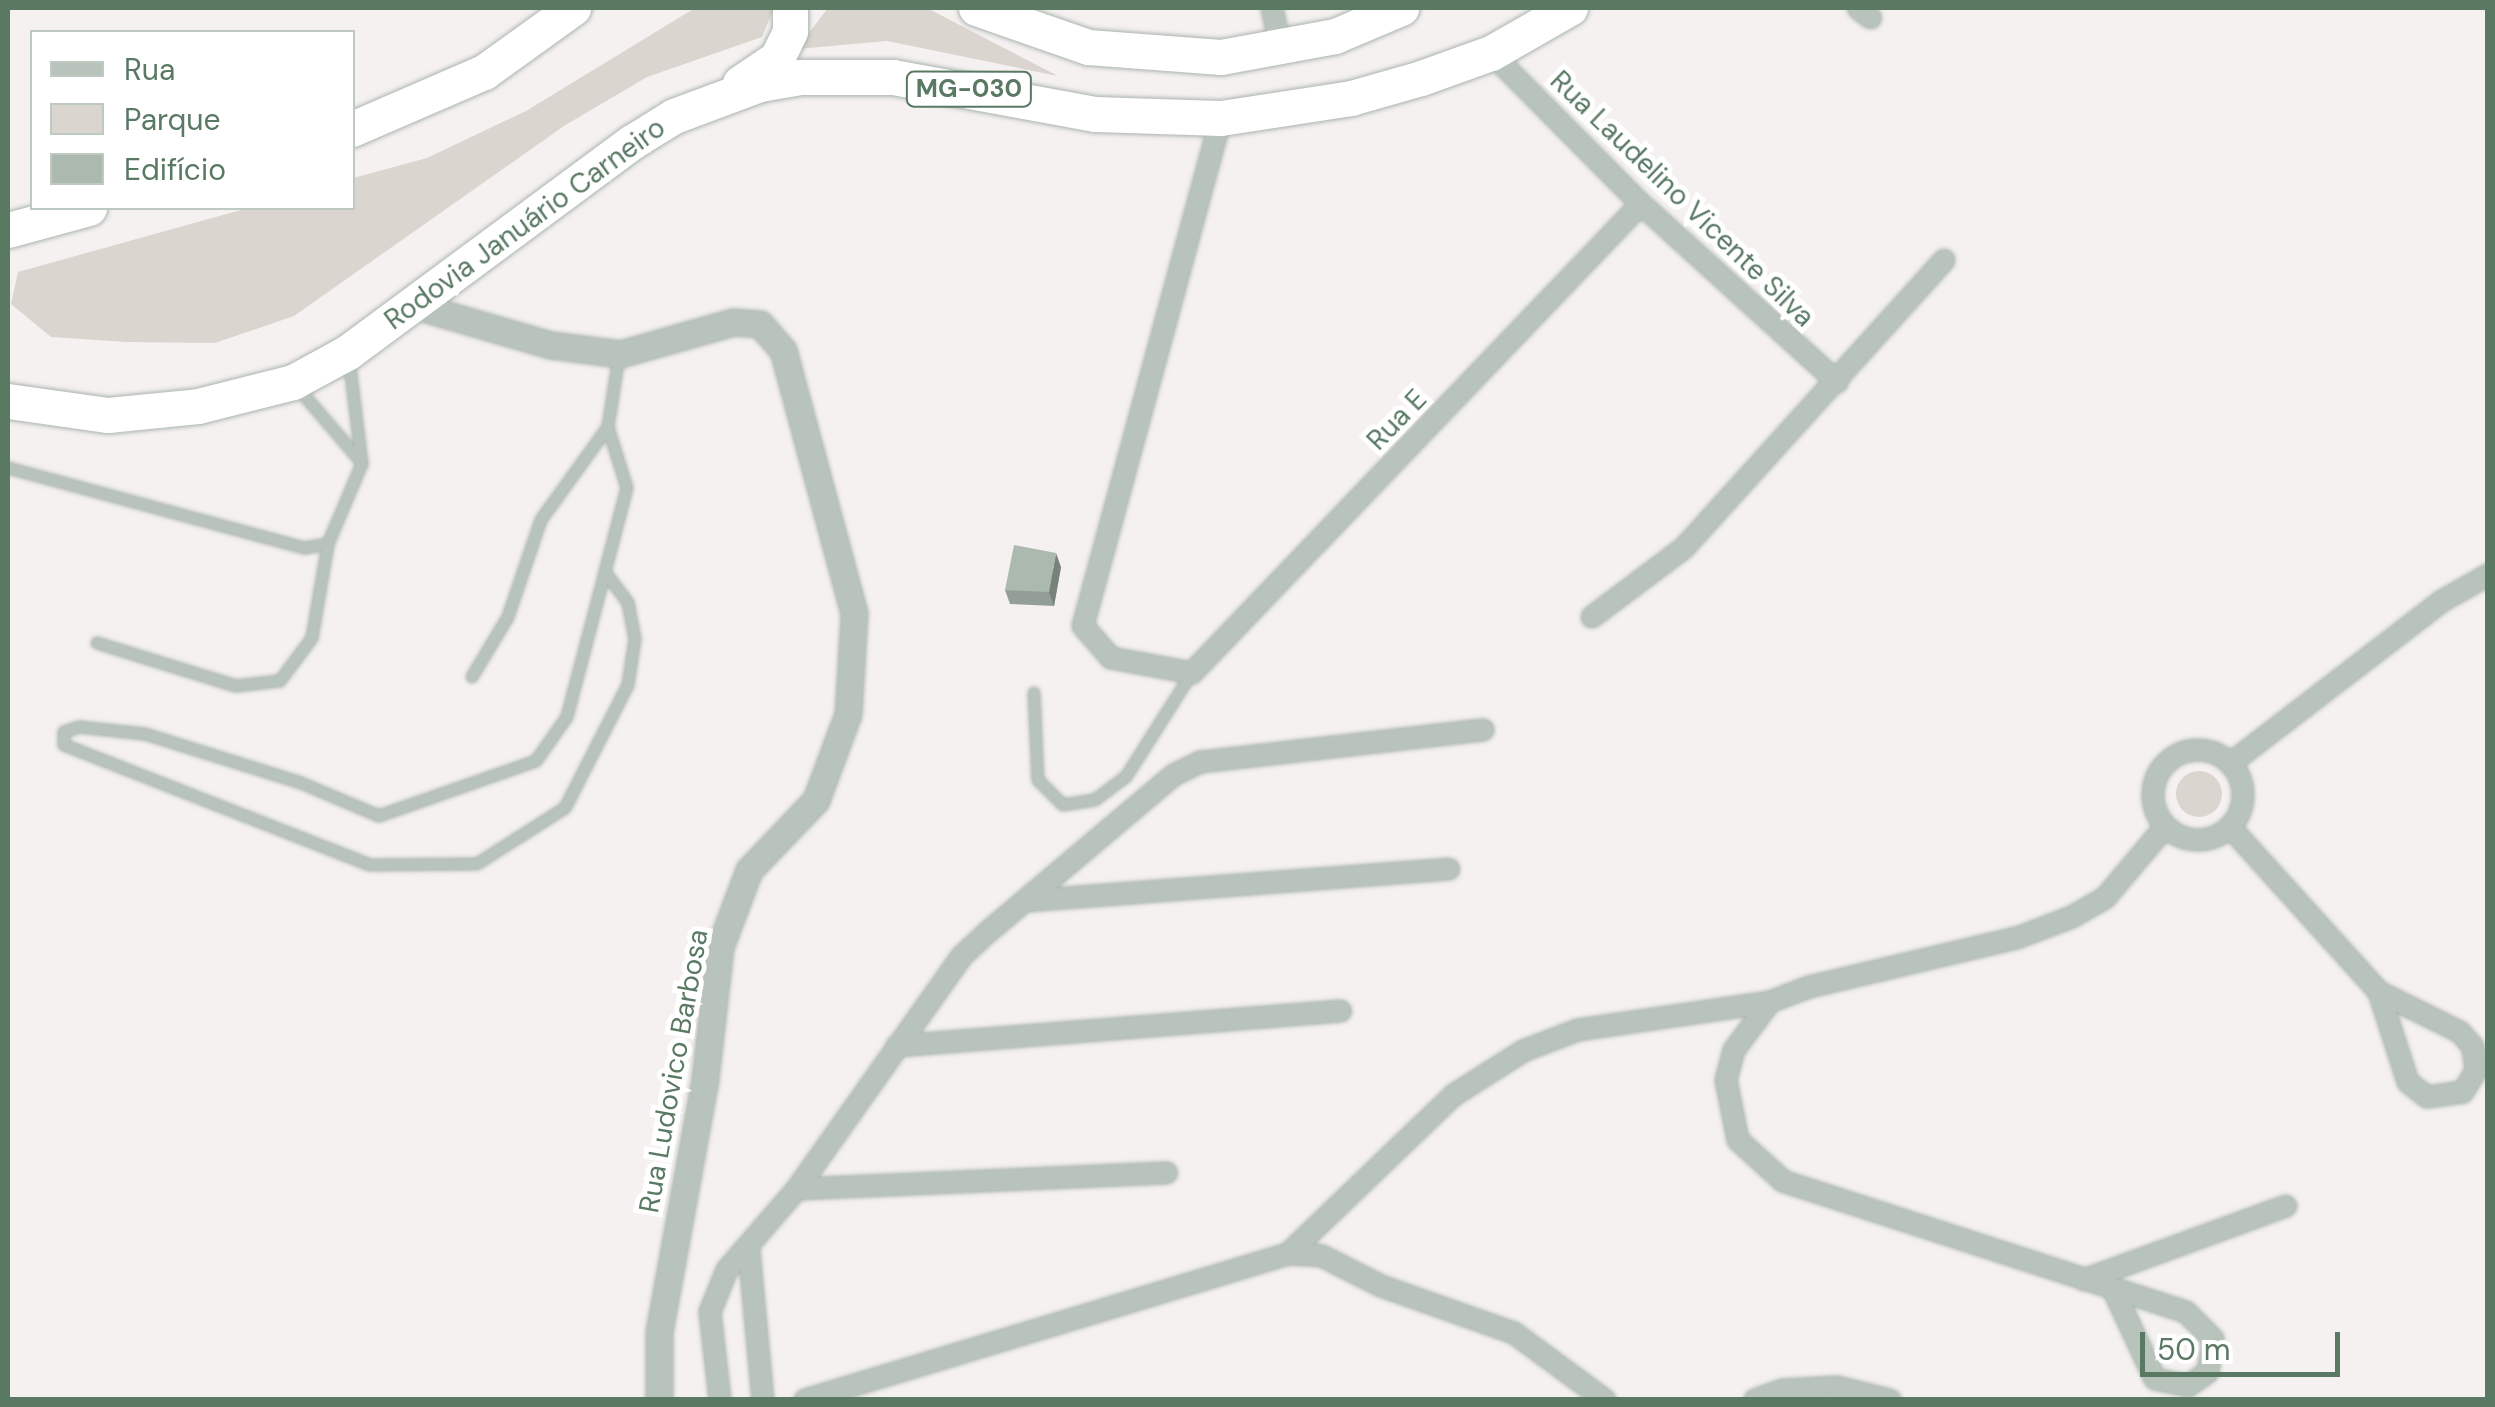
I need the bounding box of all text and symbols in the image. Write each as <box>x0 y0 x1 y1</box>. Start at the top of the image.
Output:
legend <box>30 30 355 210</box>
text: Rua <box>124 50 175 89</box>
street label: Rua Laudelino Vicente Silva <box>1543 64 1821 334</box>
road number: MG-030 <box>904 69 1034 109</box>
text: Parque <box>124 100 221 139</box>
street label: Rodovia Januário Carneiro <box>378 111 672 337</box>
text: Edifício <box>124 150 226 189</box>
street label: Rua E <box>1360 383 1434 457</box>
street label: Rua Ludovico Barbosa <box>633 927 715 1215</box>
scale bar <box>2145 1312 2345 1374</box>
text: 50 m <box>2157 1330 2231 1369</box>

